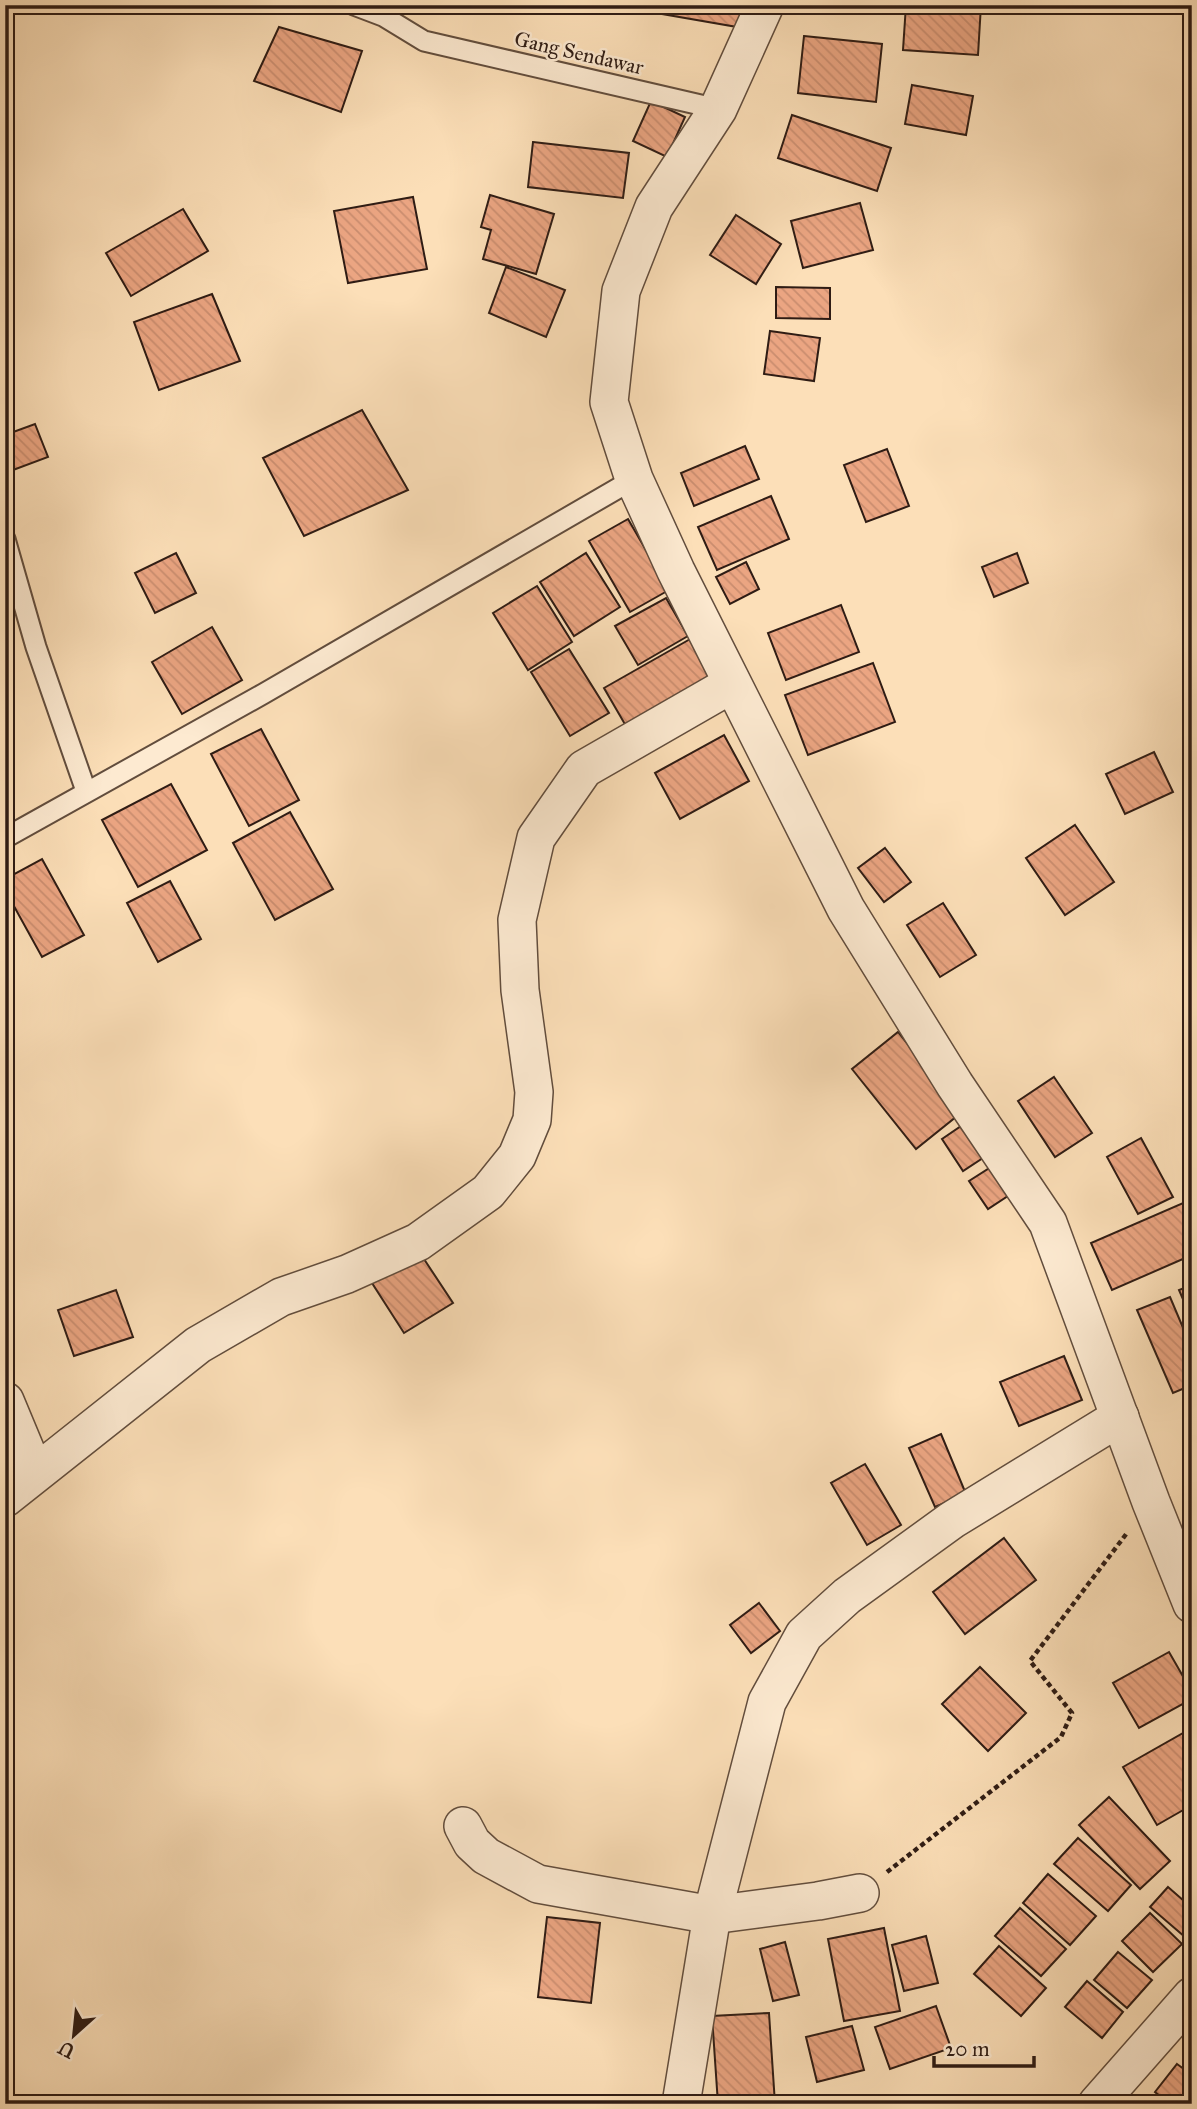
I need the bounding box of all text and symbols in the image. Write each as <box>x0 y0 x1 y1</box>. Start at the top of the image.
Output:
street label: Gang Sendawar <box>512 26 646 81</box>
north arrow <box>38 2000 108 2070</box>
scale bar <box>934 2025 1034 2069</box>
text: U <box>54 2036 78 2063</box>
text: 20 m <box>945 2036 990 2062</box>

